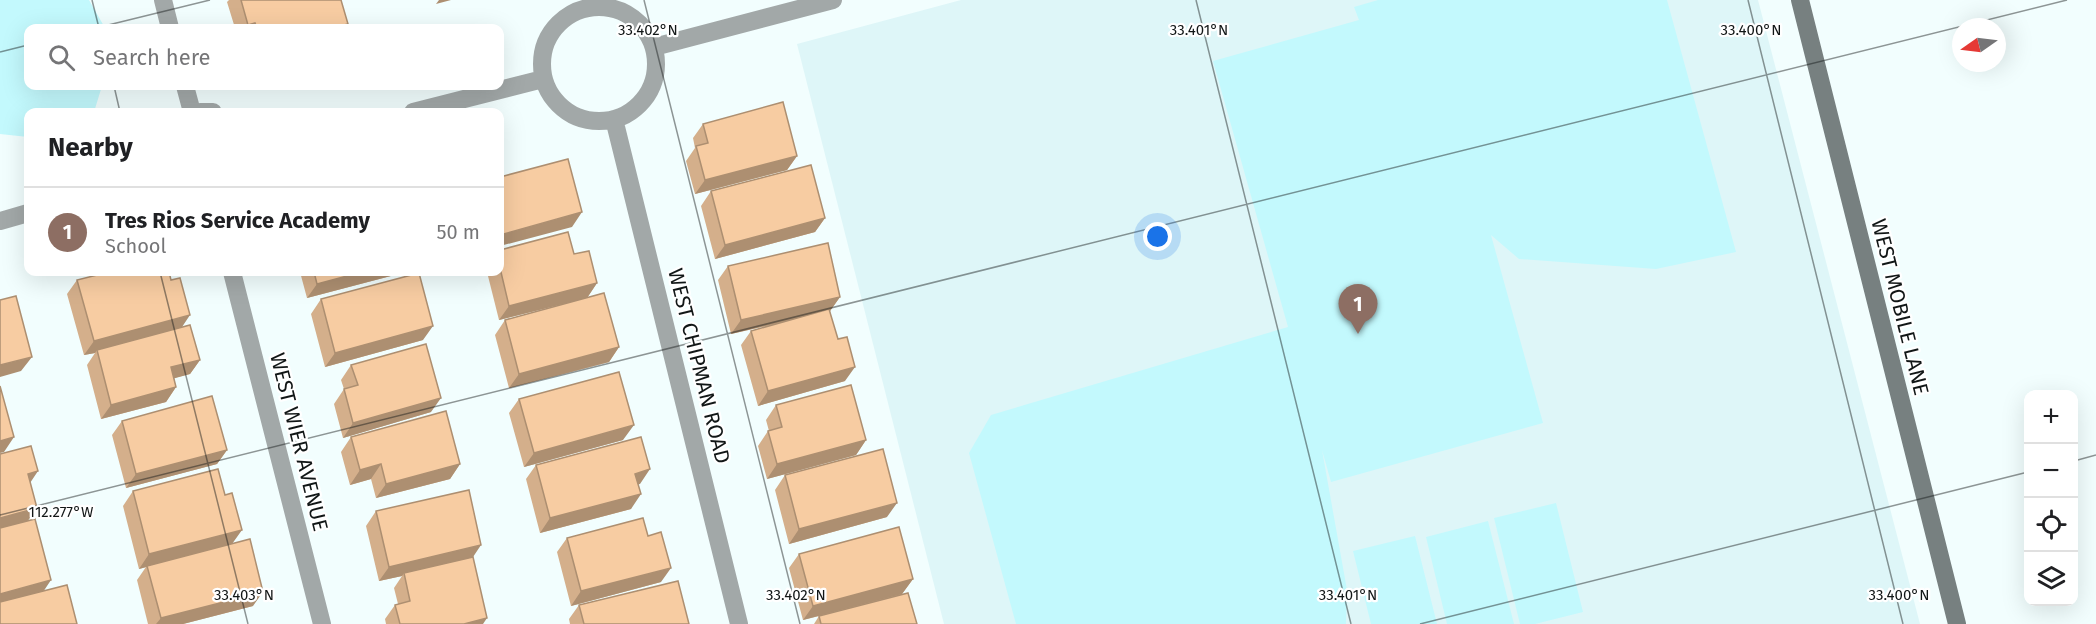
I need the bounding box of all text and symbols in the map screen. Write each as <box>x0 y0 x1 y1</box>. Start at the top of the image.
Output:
north arrow <box>1952 18 2006 72</box>
text: 33.402°N <box>618 21 678 39</box>
text: 33.401°N <box>1170 21 1228 39</box>
text: 33.400°N <box>1721 21 1781 39</box>
search box <box>24 24 504 90</box>
icon: search <box>45 41 78 74</box>
text: Search here <box>93 44 211 71</box>
text: Nearby <box>48 132 133 163</box>
text: Tres Rios Service Academy <box>105 207 370 234</box>
street label: WEST MOBILE LANE <box>1866 216 1934 398</box>
text: 1 <box>63 220 72 244</box>
text: 50 m <box>436 220 480 244</box>
your location <box>1143 222 1172 251</box>
text: School <box>105 234 166 258</box>
street label: WEST CHIPMAN ROAD <box>662 266 736 466</box>
pin: 1 <box>1338 284 1378 334</box>
street label: WEST WIER AVENUE <box>264 350 334 534</box>
map controls <box>2024 390 2078 606</box>
button: + <box>2024 390 2078 444</box>
button: − <box>2024 444 2078 498</box>
button: locate <box>2024 498 2078 552</box>
text: 112.277°W <box>29 503 94 521</box>
button: layers <box>2024 552 2078 606</box>
text: 33.403°N <box>214 586 274 604</box>
text: 33.402°N <box>766 586 826 604</box>
text: 33.401°N <box>1319 586 1377 604</box>
text: 33.400°N <box>1869 586 1929 604</box>

